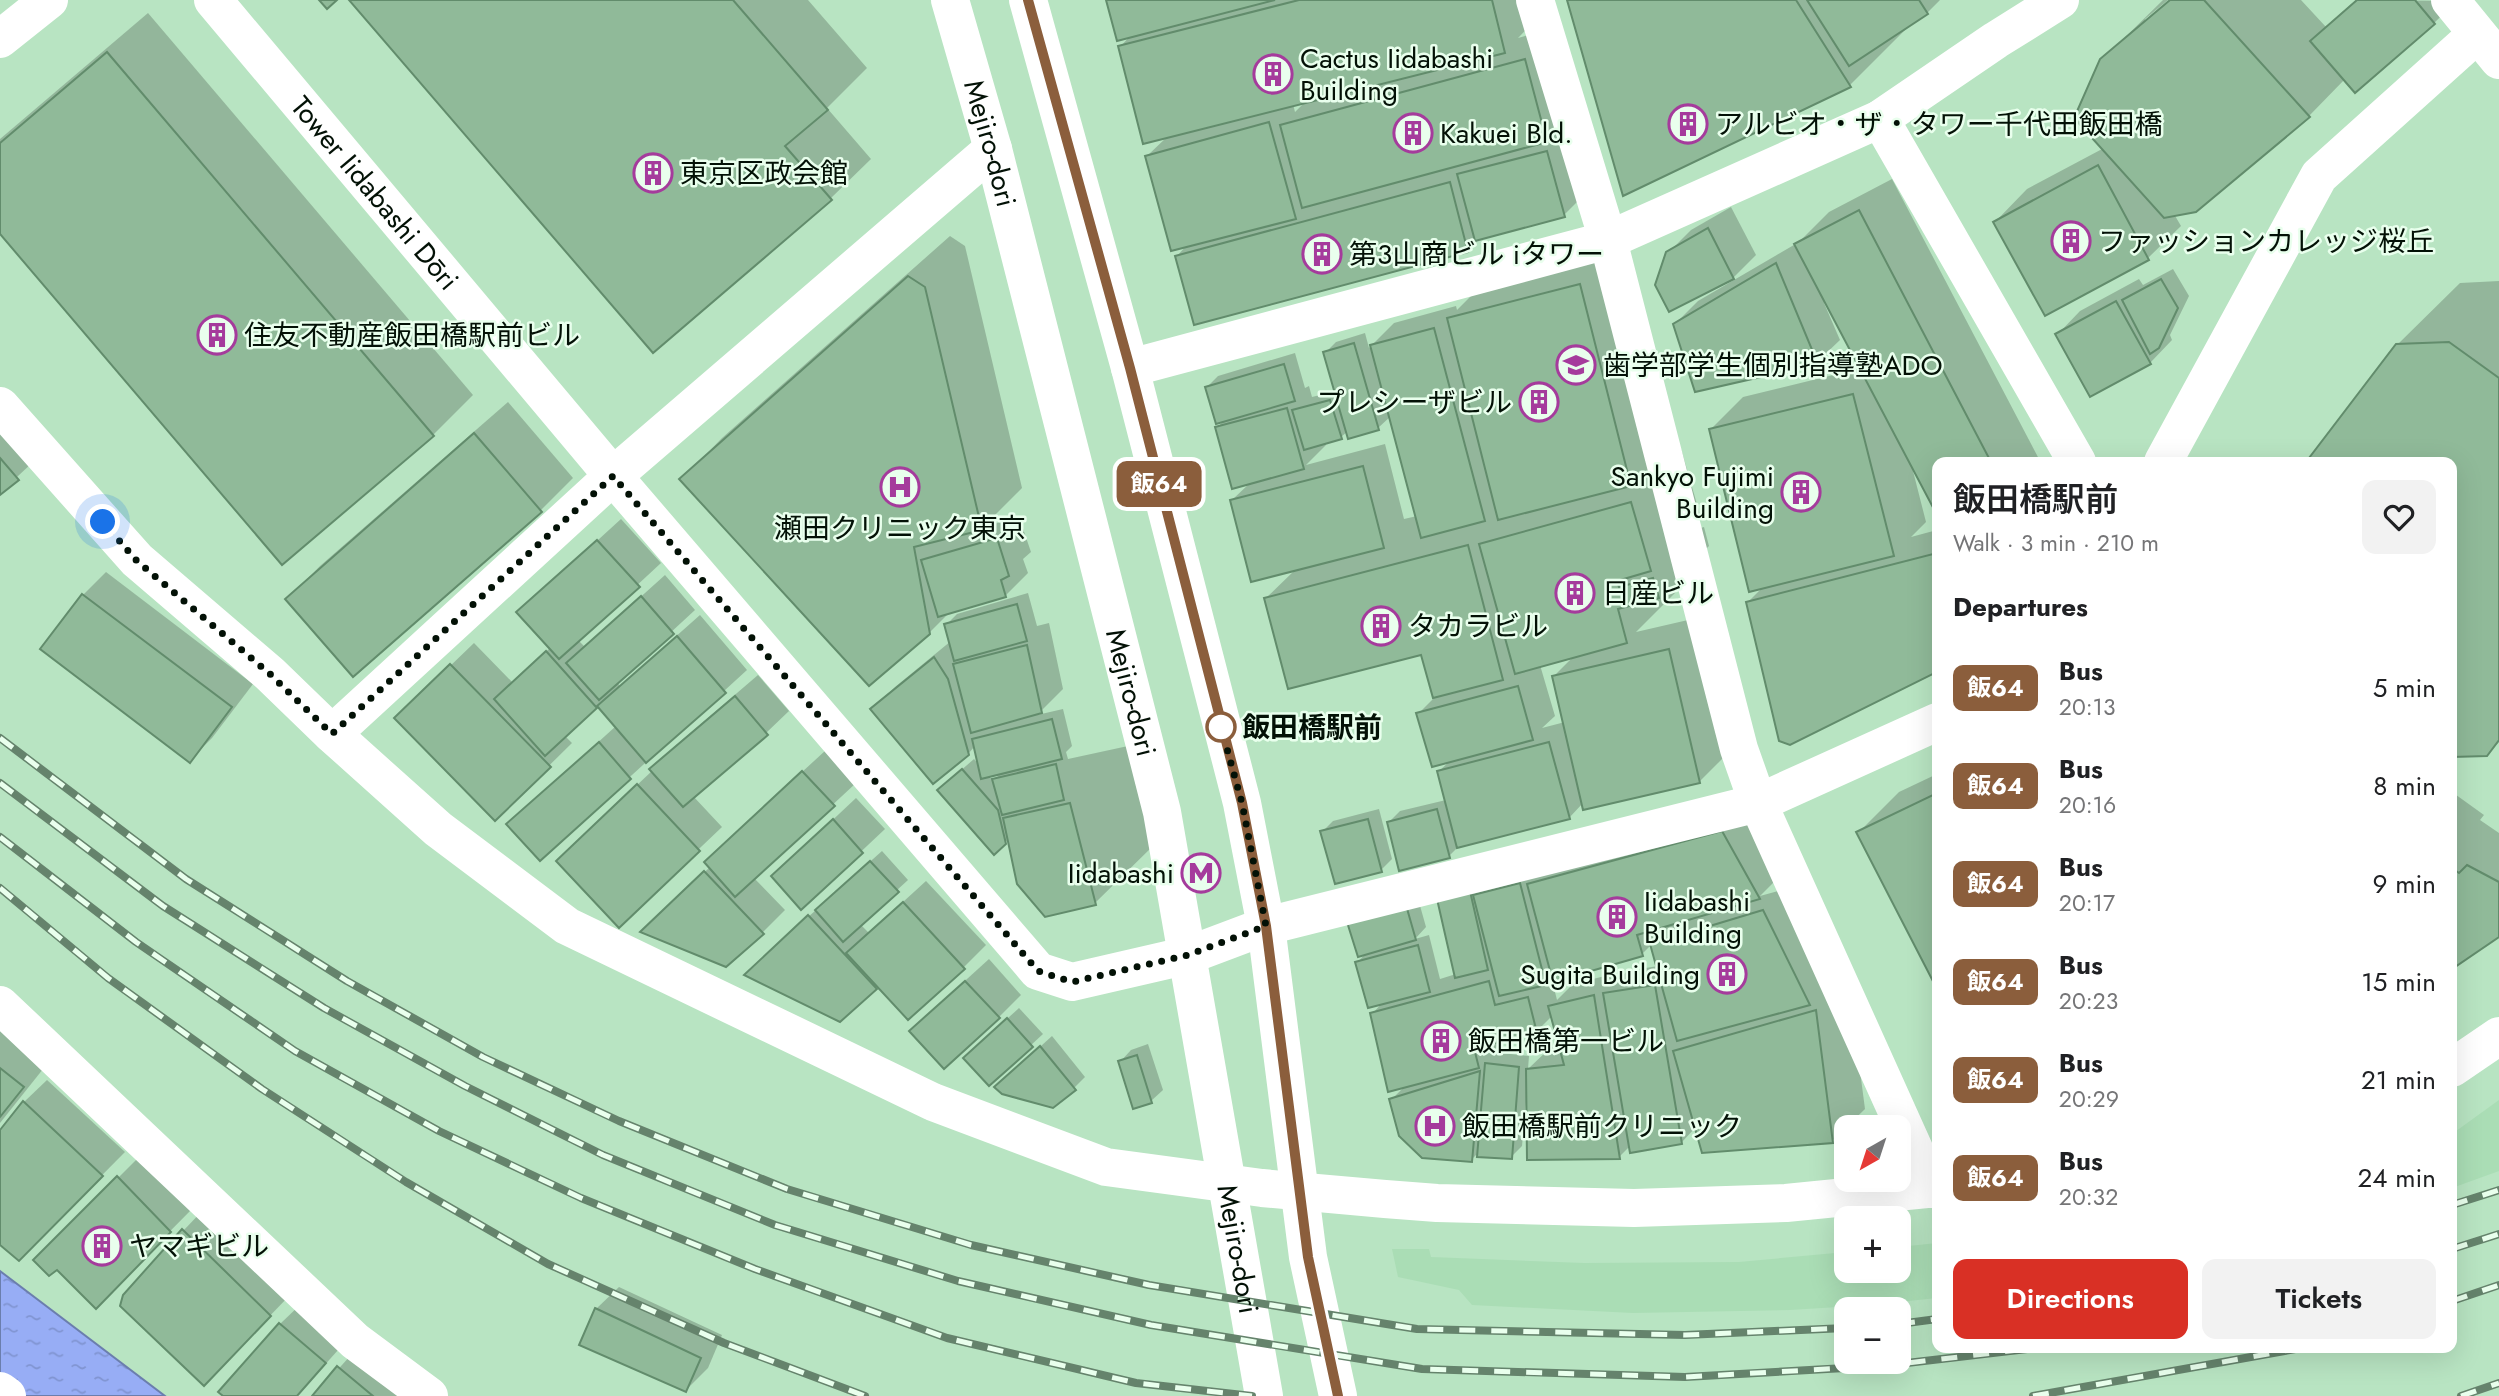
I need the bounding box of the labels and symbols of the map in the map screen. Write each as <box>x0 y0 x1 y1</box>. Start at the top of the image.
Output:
place label: Cactus Iidabashi Building <box>1300 38 1493 111</box>
building icon: Cactus Iidabashi Building <box>1252 53 1294 95</box>
street label: Mejiro-dori <box>954 75 1027 211</box>
street label: Tower Iidabashi Dōri <box>282 87 469 299</box>
building icon: アルビオ・ザ・タワー千代田飯田橋 <box>1667 103 1709 145</box>
place label: アルビオ・ザ・タワー千代田飯田橋 <box>1715 104 2163 145</box>
building icon: Kakuei Bld. <box>1392 112 1434 154</box>
place label: Kakuei Bld. <box>1440 113 1573 154</box>
building icon: 東京区政会館 <box>632 152 674 194</box>
place label: 東京区政会館 <box>680 153 848 194</box>
building icon: ファッションカレッジ桜丘 <box>2050 220 2092 262</box>
place label: ファッションカレッジ桜丘 <box>2098 221 2434 262</box>
building icon: 第3山商ビル iタワー <box>1301 233 1343 275</box>
place label: 第3山商ビル iタワー <box>1349 234 1604 275</box>
building icon: 住友不動産飯田橋駅前ビル <box>196 314 238 356</box>
place label: 住友不動産飯田橋駅前ビル <box>244 315 580 356</box>
school or university icon: 歯学部学生個別指導塾ADO <box>1555 344 1597 386</box>
place label: 歯学部学生個別指導塾ADO <box>1603 345 1943 386</box>
building icon: プレシーザビル <box>1518 381 1560 423</box>
place label: プレシーザビル <box>1317 382 1512 423</box>
place label: Sankyo Fujimi Building <box>1611 456 1774 529</box>
line badge: 飯64 <box>1119 461 1199 507</box>
hospital icon: 瀬田クリニック東京 <box>879 466 921 508</box>
building icon: Sankyo Fujimi Building <box>1780 471 1822 513</box>
your location <box>85 504 120 539</box>
place label: 瀬田クリニック東京 <box>774 508 1026 549</box>
building icon: 日産ビル <box>1554 572 1596 614</box>
place label: 日産ビル <box>1602 573 1714 614</box>
building icon: タカラビル <box>1360 605 1402 647</box>
place label: タカラビル <box>1408 606 1548 647</box>
street label: Mejiro-dori <box>1096 625 1167 761</box>
place label: 飯田橋駅前 <box>1242 707 1382 748</box>
marker: 飯田橋駅前 <box>1206 712 1236 742</box>
metro station icon: Iidabashi <box>1180 852 1222 894</box>
place label: Iidabashi <box>1068 853 1174 894</box>
place label: Iidabashi Building <box>1644 881 1750 954</box>
building icon: Iidabashi Building <box>1596 896 1638 938</box>
building icon: Sugita Building <box>1706 953 1748 995</box>
place label: Sugita Building <box>1520 954 1700 995</box>
building icon: 飯田橋第一ビル <box>1420 1020 1462 1062</box>
place label: 飯田橋第一ビル <box>1468 1021 1664 1062</box>
hospital icon: 飯田橋駅前クリニック <box>1414 1105 1456 1147</box>
place label: 飯田橋駅前クリニック <box>1462 1106 1742 1147</box>
north arrow <box>1834 1115 1911 1192</box>
street label: Mejiro-dori <box>1207 1182 1270 1317</box>
building icon: ヤマギビル <box>81 1225 123 1267</box>
place label: ヤマギビル <box>129 1226 269 1267</box>

